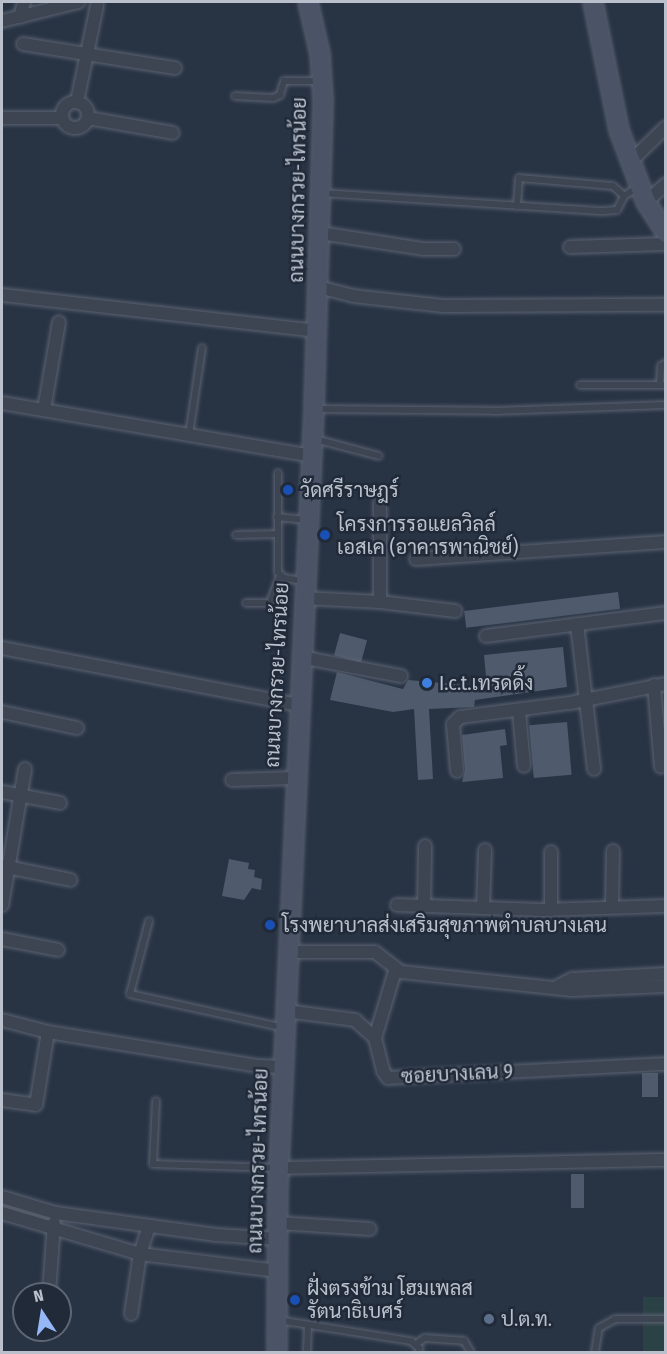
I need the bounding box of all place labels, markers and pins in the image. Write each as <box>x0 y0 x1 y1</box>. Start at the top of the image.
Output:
place label: วัดศรีราษฎร์ <box>300 478 399 502</box>
marker: วัดศรีราษฎร์ <box>281 483 295 497</box>
place label: โครงการรอแยลวิลล์ เอสเค (อาคารพาณิชย์) <box>337 512 518 559</box>
marker: โครงการรอแยลวิลล์ เอสเค (อาคารพาณิชย์) <box>318 528 332 542</box>
place label: I.c.t.เทรดดิ้ง <box>439 671 533 695</box>
marker: I.c.t.เทรดดิ้ง <box>420 676 434 690</box>
place label: โรงพยาบาลส่งเสริมสุขภาพตำบลบางเลน <box>282 913 607 937</box>
marker: โรงพยาบาลส่งเสริมสุขภาพตำบลบางเลน <box>263 918 277 932</box>
place label: ฝั่งตรงข้าม โฮมเพลส รัตนาธิเบศร์ <box>307 1276 473 1323</box>
marker: ฝั่งตรงข้าม โฮมเพลส รัตนาธิเบศร์ <box>288 1293 302 1307</box>
place label: ป.ต.ท. <box>501 1307 552 1331</box>
marker: ป.ต.ท. <box>482 1312 496 1326</box>

